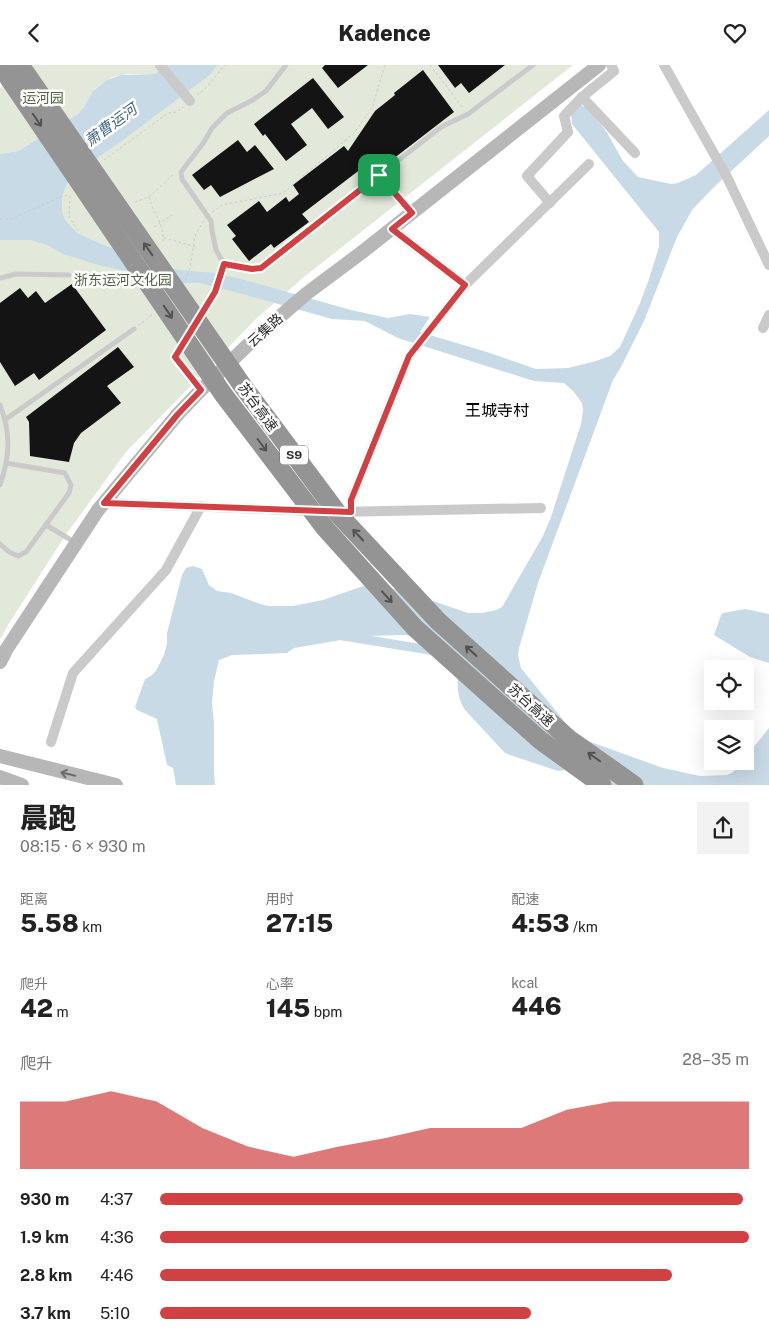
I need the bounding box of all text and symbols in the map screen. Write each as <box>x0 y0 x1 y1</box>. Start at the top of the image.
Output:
icon: back <box>20 19 48 47</box>
icon: heart <box>721 19 749 47</box>
text: Kadence <box>338 20 431 46</box>
park label: 运河园 <box>22 90 64 106</box>
water label: 萧曹运河 <box>81 98 142 149</box>
one-way arrow <box>32 113 42 127</box>
pin <box>358 154 400 196</box>
icon: arrive <box>365 161 393 189</box>
one-way arrow <box>143 242 153 256</box>
park label: 浙东运河文化园 <box>74 272 172 288</box>
one-way arrow <box>163 305 173 319</box>
street label: 云集路 <box>244 310 286 350</box>
street label: 苏台高速 <box>235 380 281 434</box>
district label: 王城寺村 <box>465 401 529 420</box>
one-way arrow <box>256 438 267 451</box>
road number: S9 <box>280 445 308 465</box>
one-way arrow <box>352 529 364 542</box>
one-way arrow <box>381 591 393 604</box>
one-way arrow <box>465 645 478 657</box>
map controls <box>704 660 754 770</box>
button: locate <box>704 660 754 710</box>
street label: 苏台高速 <box>505 680 557 730</box>
button: layers <box>704 720 754 770</box>
one-way arrow <box>588 752 602 762</box>
one-way arrow <box>61 769 77 778</box>
text: 晨跑 <box>20 801 76 834</box>
button: share <box>697 802 749 854</box>
text: 08:15 · 6 × 930 m <box>20 837 146 856</box>
text: 距离 <box>20 891 48 907</box>
text: 用时 <box>266 891 294 907</box>
text: 配速 <box>511 891 539 907</box>
text: 5.58 <box>20 908 79 938</box>
text: 27:15 <box>266 908 333 938</box>
text: 4:53 <box>511 908 570 938</box>
text: km <box>79 919 102 935</box>
text: /km <box>570 919 598 935</box>
text: kcal <box>511 975 538 991</box>
text: 爬升 <box>20 976 48 992</box>
text: 心率 <box>266 976 294 992</box>
text: 446 <box>511 991 562 1021</box>
text: 42 <box>20 993 53 1023</box>
text: 145 <box>266 993 310 1023</box>
text: m <box>53 1004 69 1020</box>
text: bpm <box>310 1004 342 1020</box>
text: 28–35 m <box>682 1050 749 1069</box>
text: 爬升 <box>20 1054 52 1073</box>
text: 930 m <box>20 1190 69 1209</box>
text: 4:37 <box>100 1190 133 1209</box>
text: 1.9 km <box>20 1228 69 1247</box>
text: 4:36 <box>100 1228 134 1247</box>
text: 2.8 km <box>20 1266 72 1285</box>
text: 4:46 <box>100 1266 134 1285</box>
text: 3.7 km <box>20 1304 71 1323</box>
text: 5:10 <box>100 1304 130 1323</box>

